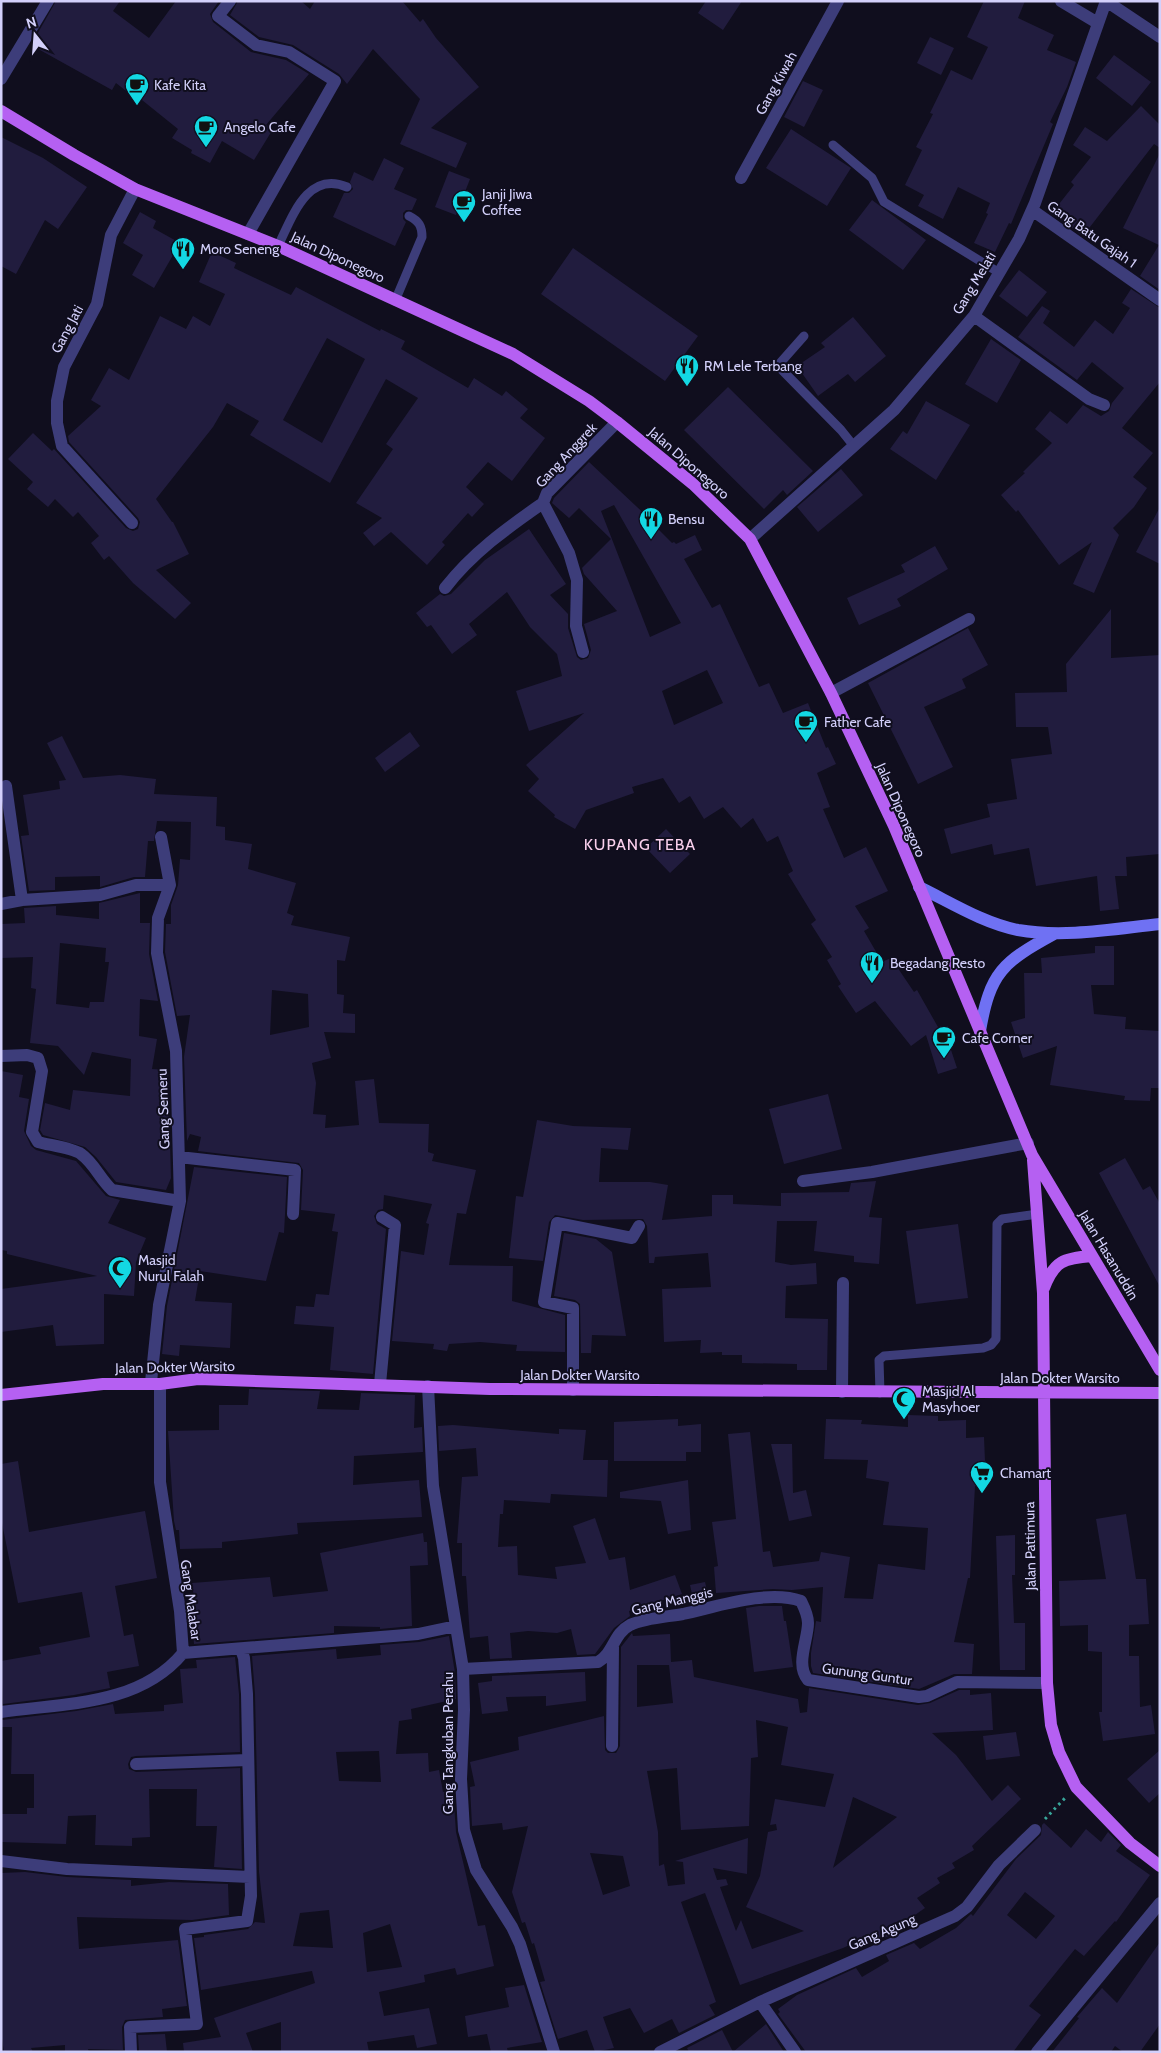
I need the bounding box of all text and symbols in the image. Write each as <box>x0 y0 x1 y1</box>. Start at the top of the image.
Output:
north arrow <box>10 10 60 60</box>
text: N <box>24 13 39 33</box>
street label: Gang Kiwah <box>751 48 801 118</box>
cafe icon: Kafe Kita <box>124 72 150 106</box>
place label: Kafe Kita <box>154 76 206 94</box>
cafe icon: Angelo Cafe <box>193 114 219 148</box>
place label: Angelo Cafe <box>224 118 296 136</box>
place label: Janji Jiwa Coffee <box>481 185 533 219</box>
cafe icon: Janji Jiwa Coffee <box>451 189 477 223</box>
street label: Gang Batu Gajah 1 <box>1044 196 1140 272</box>
street label: Jalan Diponegoro <box>287 227 388 287</box>
restaurant icon: Moro Seneng <box>170 236 196 270</box>
place label: Moro Seneng <box>200 240 280 258</box>
street label: Gang Melati <box>948 248 1000 318</box>
street label: Gang Jati <box>47 302 87 356</box>
restaurant icon: RM Lele Terbang <box>674 353 700 387</box>
place label: RM Lele Terbang <box>704 357 803 375</box>
street label: Gang Anggrek <box>531 418 601 491</box>
street label: Jalan Diponegoro <box>644 422 733 503</box>
restaurant icon: Bensu <box>638 506 664 540</box>
place label: Bensu <box>668 510 704 528</box>
cafe icon: Father Cafe <box>793 709 819 743</box>
place label: Father Cafe <box>824 713 891 731</box>
street label: Jalan Diponegoro <box>872 759 930 860</box>
district label: KUPANG TEBA <box>584 835 696 854</box>
restaurant icon: Begadang Resto <box>859 950 885 984</box>
place label: Begadang Resto <box>890 954 985 972</box>
cafe icon: Cafe Corner <box>931 1025 957 1059</box>
place label: Cafe Corner <box>962 1029 1033 1047</box>
street label: Gang Semeru <box>153 1068 173 1150</box>
street label: Jalan Hasanuddin <box>1075 1206 1143 1303</box>
place label: Masjid Nurul Falah <box>138 1251 204 1285</box>
mosque icon: Masjid Nurul Falah <box>107 1255 133 1289</box>
street label: Jalan Dokter Warsito <box>114 1357 235 1377</box>
street label: Jalan Dokter Warsito <box>519 1366 640 1384</box>
street label: Jalan Dokter Warsito <box>999 1369 1120 1387</box>
place label: Masjid Al Masyhoer <box>922 1382 980 1416</box>
mosque icon: Masjid Al Masyhoer <box>891 1386 917 1420</box>
supermarket icon: Chamart <box>969 1460 995 1494</box>
place label: Chamart <box>1000 1464 1051 1482</box>
street label: Jalan Pattimura <box>1020 1501 1040 1591</box>
street label: Gang Malabar <box>176 1559 206 1642</box>
street label: Gang Manggis <box>630 1583 715 1619</box>
street label: Gunung Guntur <box>821 1659 914 1689</box>
street label: Gang Tangkuban Perahu <box>439 1672 457 1814</box>
street label: Gang Agung <box>845 1909 919 1954</box>

